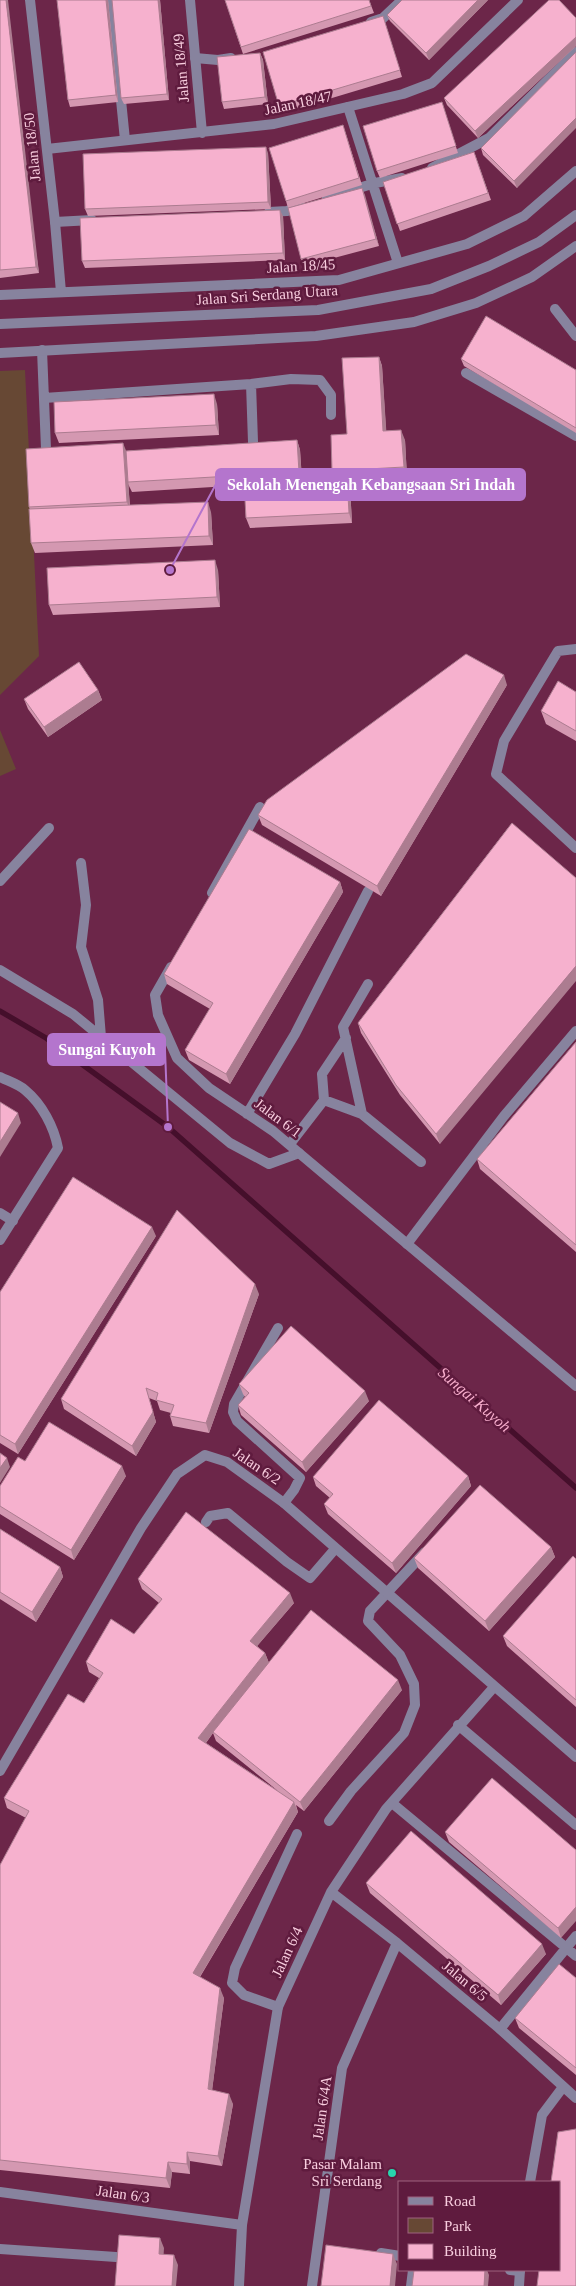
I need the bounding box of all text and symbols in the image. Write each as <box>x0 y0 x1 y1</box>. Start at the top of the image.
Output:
street label: Jalan 18/49 <box>170 33 192 103</box>
street label: Jalan 18/47 <box>263 88 334 118</box>
street label: Jalan 18/50 <box>20 112 44 182</box>
street label: Jalan 18/45 <box>266 256 336 276</box>
street label: Jalan Sri Serdang Utara <box>196 282 339 308</box>
callout: Sekolah Menengah Kebangsaan Sri Indah <box>216 469 525 500</box>
text: Sekolah Menengah Kebangsaan Sri Indah <box>227 476 515 494</box>
callout: Sungai Kuyoh <box>48 1034 165 1065</box>
text: Sungai Kuyoh <box>58 1041 156 1059</box>
street label: Jalan 6/1 <box>252 1095 304 1141</box>
water label: Sungai Kuyoh <box>434 1363 514 1436</box>
street label: Jalan 6/2 <box>230 1444 284 1488</box>
street label: Jalan 6/4 <box>268 1924 306 1980</box>
street label: Jalan 6/5 <box>439 1958 491 2004</box>
street label: Jalan 6/4A <box>310 2075 334 2141</box>
place label: Pasar Malam Sri Serdang <box>303 2156 382 2189</box>
marker: Pasar Malam Sri Serdang <box>386 2167 398 2179</box>
legend <box>398 2181 561 2271</box>
street label: Jalan 6/3 <box>95 2182 151 2206</box>
text: Road <box>444 2193 476 2209</box>
text: Park <box>444 2218 472 2234</box>
text: Building <box>444 2243 497 2259</box>

